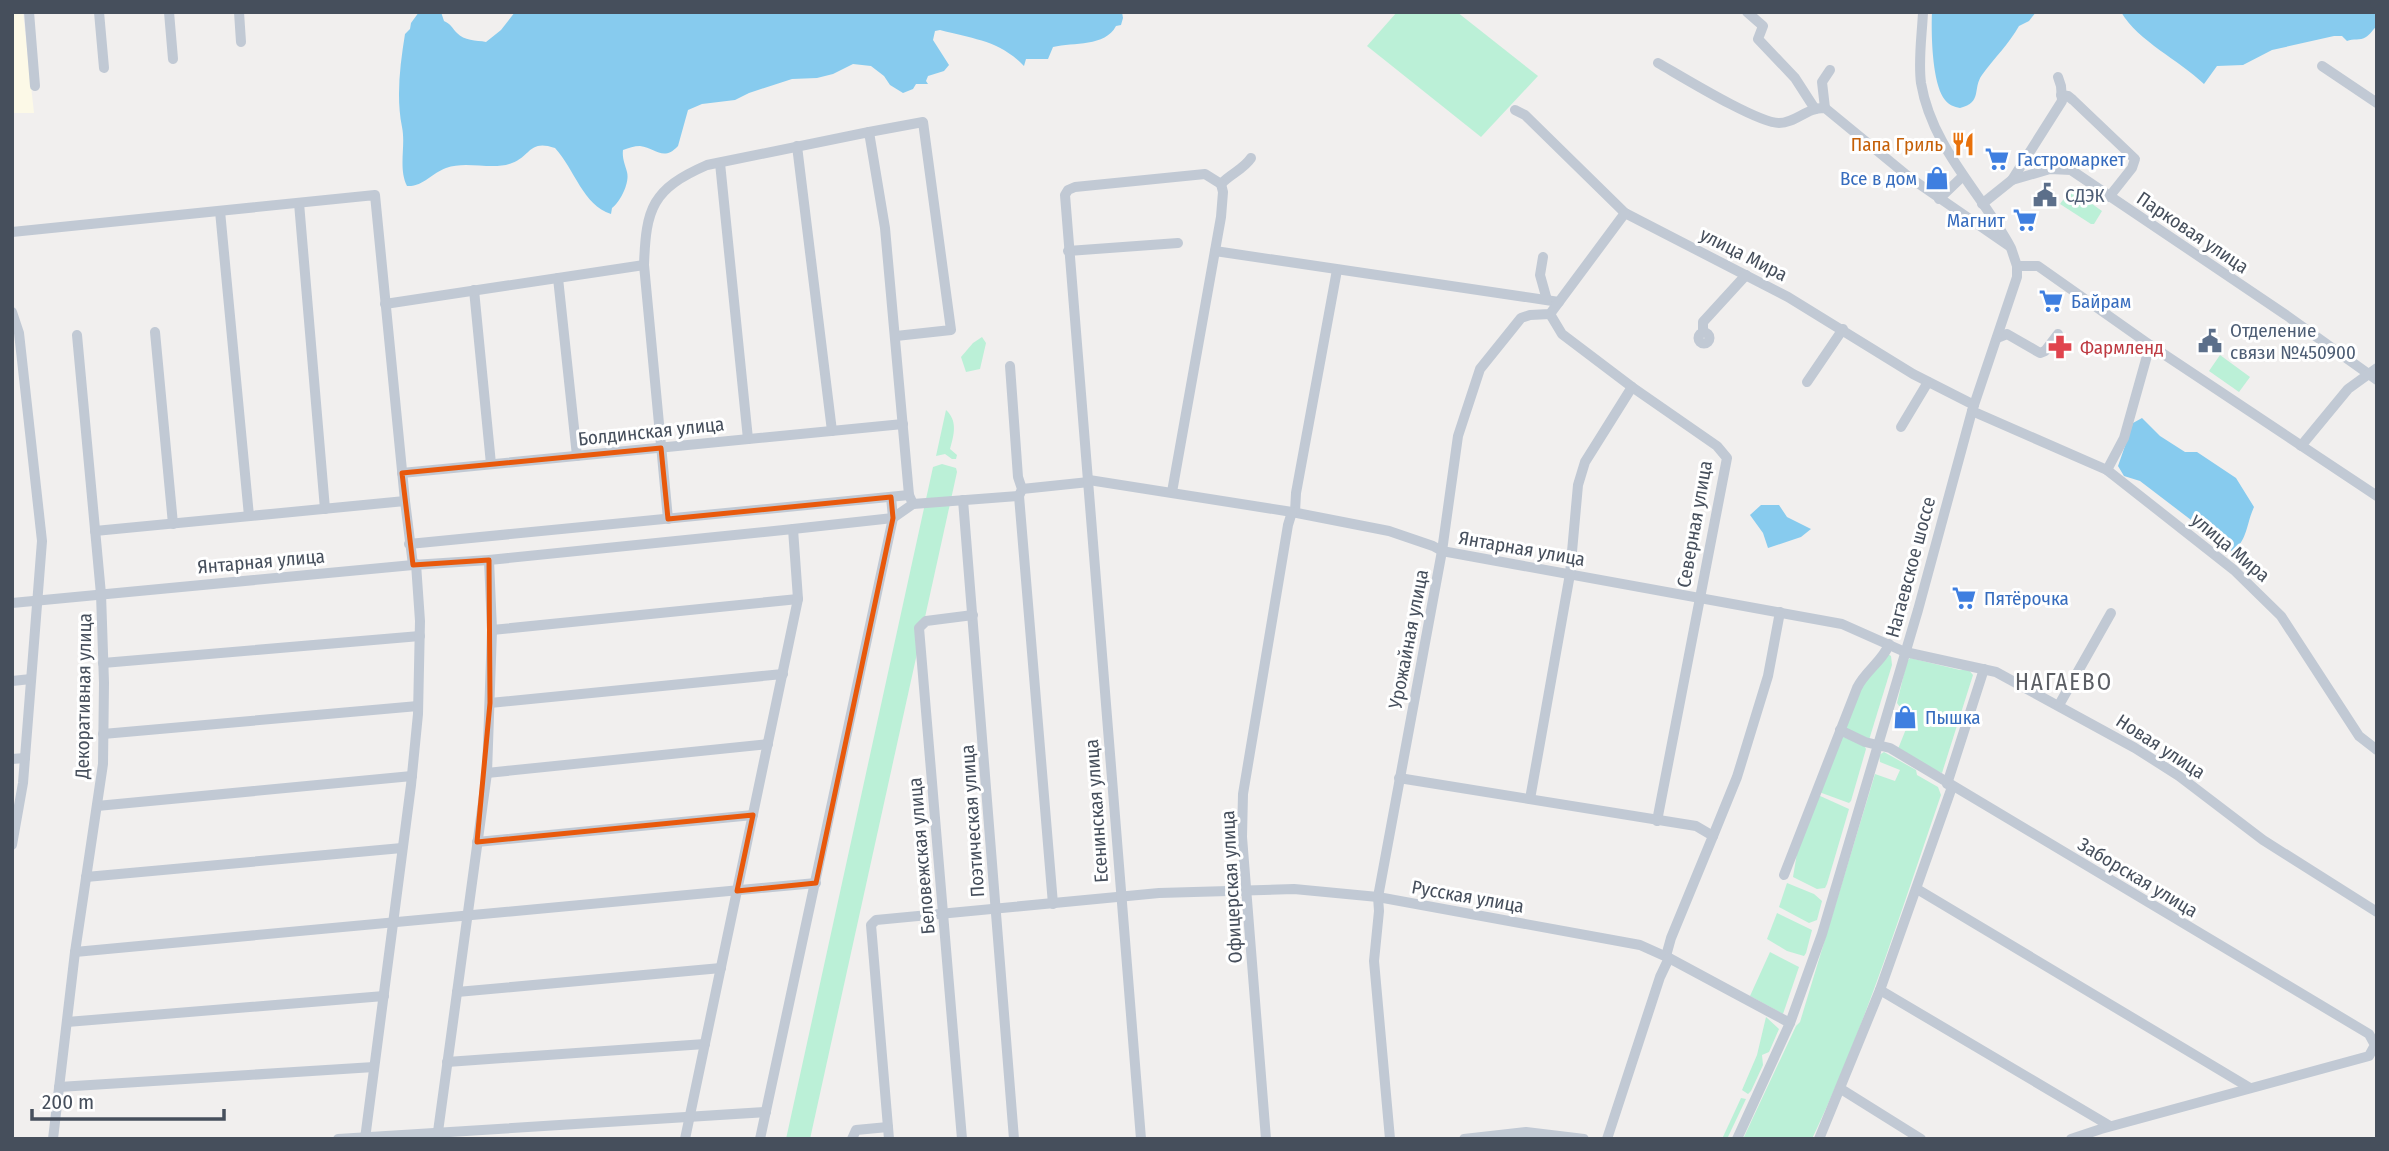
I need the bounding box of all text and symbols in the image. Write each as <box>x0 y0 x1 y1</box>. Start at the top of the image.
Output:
restaurant icon: Папа Гриль <box>1949 130 1977 158</box>
place label: Папа Гриль <box>1851 133 1943 156</box>
supermarket icon: Гастромаркет <box>1983 145 2011 173</box>
place label: Гастромаркет <box>2017 148 2126 171</box>
shop icon: Все в дом <box>1923 164 1951 192</box>
place label: Все в дом <box>1840 167 1917 190</box>
public building icon: СДЭК <box>2031 181 2059 209</box>
place label: СДЭК <box>2065 184 2105 207</box>
street label: Парковая улица <box>2132 187 2253 278</box>
supermarket icon: Магнит <box>2011 206 2039 234</box>
place label: Магнит <box>1947 209 2005 232</box>
street label: улица Мира <box>1696 223 1791 286</box>
supermarket icon: Байрам <box>2037 287 2065 315</box>
place label: Байрам <box>2071 290 2131 313</box>
place label: Отделение связи №450900 <box>2230 319 2356 364</box>
public building icon: Отделение связи №450900 <box>2196 327 2224 355</box>
pharmacy icon: Фармленд <box>2046 333 2074 361</box>
place label: Фармленд <box>2080 336 2164 359</box>
street label: Болдинская улица <box>577 412 725 451</box>
street label: Северная улица <box>1672 459 1717 589</box>
street label: Нагаевское шоссе <box>1881 494 1940 640</box>
street label: улица Мира <box>2187 508 2274 587</box>
street label: Янтарная улица <box>1457 526 1587 571</box>
street label: Янтарная улица <box>196 544 326 579</box>
street label: Урожайная улица <box>1384 567 1433 712</box>
supermarket icon: Пятёрочка <box>1950 584 1978 612</box>
place label: Пятёрочка <box>1984 587 2069 610</box>
street label: Декоративная улица <box>71 613 96 780</box>
district label: НАГАЕВО <box>2015 668 2113 696</box>
shop icon: Пышка <box>1891 703 1919 731</box>
place label: Пышка <box>1925 706 1981 729</box>
street label: Новая улица <box>2112 709 2210 784</box>
street label: Есенинская улица <box>1080 738 1113 883</box>
street label: Поэтическая улица <box>956 744 989 898</box>
street label: Беловежская улица <box>903 777 940 935</box>
street label: Офицерская улица <box>1216 810 1247 964</box>
street label: Заборская улица <box>2074 833 2202 922</box>
street label: Русская улица <box>1410 875 1526 918</box>
scale bar <box>32 1078 224 1122</box>
text: 200 m <box>42 1089 94 1115</box>

